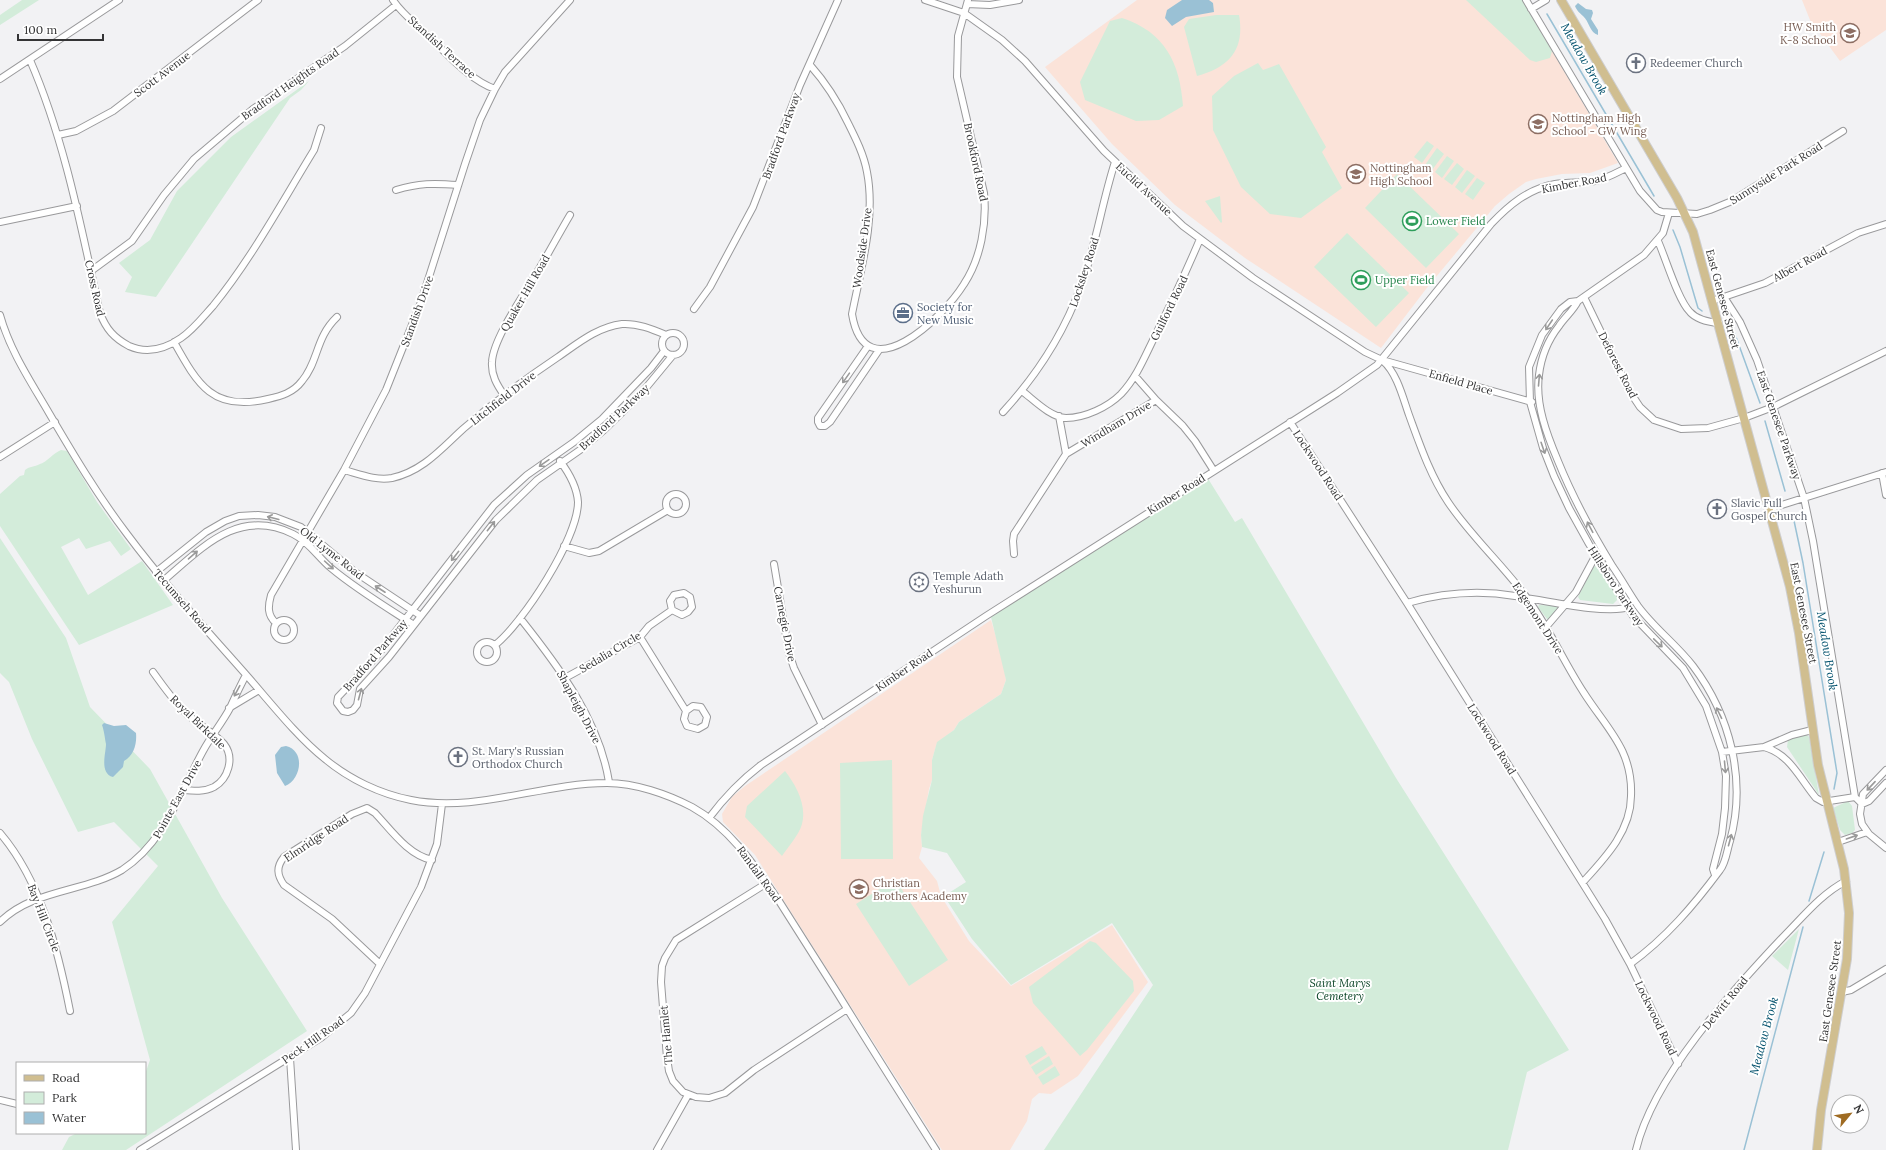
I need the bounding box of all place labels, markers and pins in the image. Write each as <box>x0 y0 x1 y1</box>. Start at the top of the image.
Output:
place label: HW Smith K-8 School <box>1780 20 1836 47</box>
school or university icon: HW Smith K-8 School <box>1839 22 1861 44</box>
church icon: Redeemer Church <box>1625 52 1647 74</box>
place label: Redeemer Church <box>1650 56 1743 70</box>
place label: Nottingham High School - GW Wing <box>1552 111 1647 138</box>
school or university icon: Nottingham High School - GW Wing <box>1527 113 1549 135</box>
place label: Nottingham High School <box>1370 161 1432 188</box>
school or university icon: Nottingham High School <box>1345 163 1367 185</box>
sports icon: Lower Field <box>1401 210 1423 232</box>
place label: Lower Field <box>1426 214 1486 228</box>
sports icon: Upper Field <box>1350 269 1372 291</box>
place label: Upper Field <box>1375 273 1435 287</box>
place label: Society for New Music <box>917 300 974 327</box>
office icon: Society for New Music <box>892 302 914 324</box>
place label: Slavic Full Gospel Church <box>1731 496 1808 523</box>
church icon: Slavic Full Gospel Church <box>1706 498 1728 520</box>
place label: Temple Adath Yeshurun <box>932 569 1004 596</box>
synagogue icon: Temple Adath Yeshurun <box>908 571 930 593</box>
place label: St. Mary's Russian Orthodox Church <box>472 744 564 771</box>
church icon: St. Mary's Russian Orthodox Church <box>447 746 469 768</box>
place label: Christian Brothers Academy <box>873 876 967 903</box>
school or university icon: Christian Brothers Academy <box>848 878 870 900</box>

